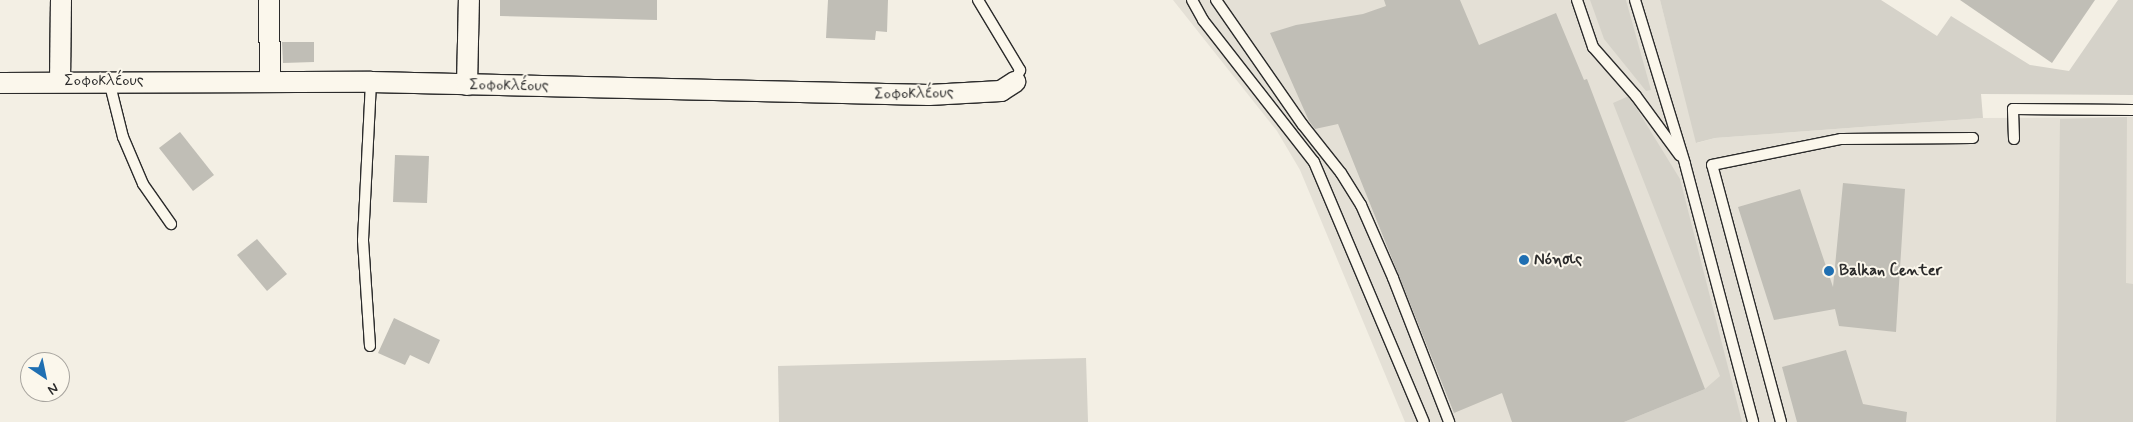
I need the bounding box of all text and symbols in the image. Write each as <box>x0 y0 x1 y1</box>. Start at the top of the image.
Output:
street label: Σοφοκλέους <box>64 71 144 91</box>
street label: Σοφοκλέους <box>469 76 549 96</box>
street label: Σοφοκλέους <box>874 84 954 104</box>
place label: Νόησις <box>1534 250 1582 270</box>
marker: Νόησις <box>1518 254 1530 266</box>
place label: Balkan Center <box>1839 261 1939 281</box>
marker: Balkan Center <box>1823 265 1835 277</box>
north arrow <box>20 352 70 402</box>
text: N <box>44 379 62 399</box>

